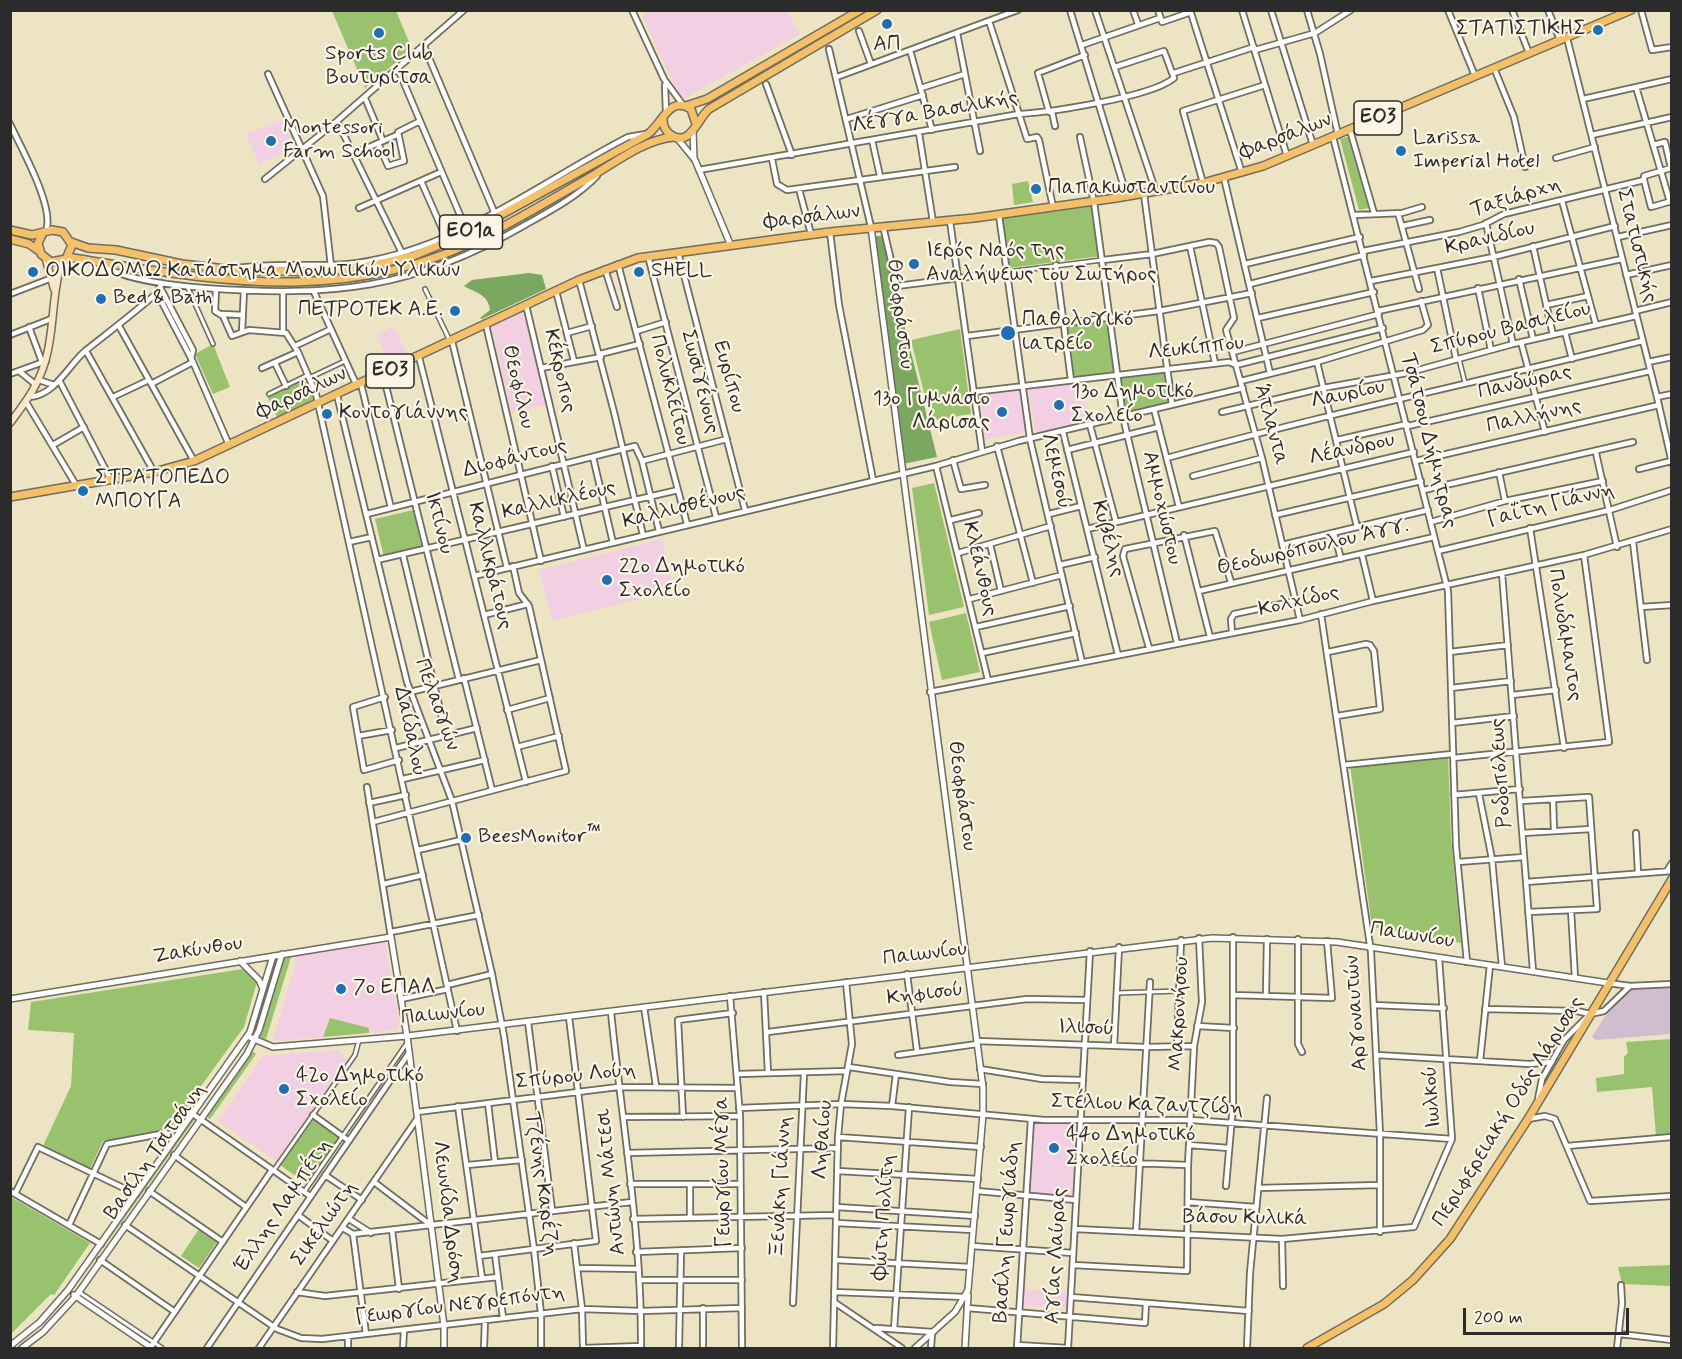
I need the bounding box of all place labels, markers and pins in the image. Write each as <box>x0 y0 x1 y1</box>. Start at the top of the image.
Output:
marker: ΑΠ <box>880 17 894 31</box>
place label: ΣΤΑΤΙΣΤΙΚΗΣ <box>1456 17 1586 43</box>
marker: ΣΤΑΤΙΣΤΙΚΗΣ <box>1591 23 1605 37</box>
marker: Sports Club Βουτυρίτσα <box>372 26 386 40</box>
place label: ΑΠ <box>873 33 901 59</box>
place label: Sports Club Βουτυρίτσα <box>325 42 433 92</box>
place label: Montessori Farm School <box>283 116 396 166</box>
place label: Larissa Imperial Hotel <box>1413 126 1539 176</box>
marker: Montessori Farm School <box>264 134 278 148</box>
marker: Larissa Imperial Hotel <box>1394 144 1408 158</box>
place label: Παπακωσταντίνου <box>1048 176 1215 202</box>
marker: Παπακωσταντίνου <box>1029 182 1043 196</box>
place label: Ιερός Ναός της Αναλήψεως του Σωτήρος <box>926 239 1156 289</box>
marker: Ιερός Ναός της Αναλήψεως του Σωτήρος <box>907 257 921 271</box>
place label: ΟΙΚΟΔΟΜΩ Κατάστημα Μονωτικών Υλικών <box>45 259 460 285</box>
place label: SHELL <box>651 259 712 285</box>
marker: ΟΙΚΟΔΟΜΩ Κατάστημα Μονωτικών Υλικών <box>26 265 40 279</box>
marker: SHELL <box>632 265 646 279</box>
place label: Bed & Bath <box>113 286 212 312</box>
marker: Bed & Bath <box>94 292 108 306</box>
place label: ΠΕΤΡΟΤΕΚ Α.Ε. <box>298 298 443 324</box>
marker: ΠΕΤΡΟΤΕΚ Α.Ε. <box>448 304 462 318</box>
place label: Παθολογικό ιατρείο <box>1022 308 1133 358</box>
marker: Παθολογικό ιατρείο <box>999 324 1017 342</box>
place label: 13ο Δημοτικό Σχολείο <box>1071 380 1194 430</box>
place label: 13ο Γυμνάσιο Λάρισας <box>873 387 990 437</box>
marker: 13ο Δημοτικό Σχολείο <box>1052 398 1066 412</box>
place label: Κοντογιάννης <box>339 401 468 427</box>
marker: 13ο Γυμνάσιο Λάρισας <box>995 405 1009 419</box>
marker: Κοντογιάννης <box>320 407 334 421</box>
place label: ΣΤΡΑΤΟΠΕΔΟ ΜΠΟΥΓΑ <box>95 466 230 516</box>
marker: ΣΤΡΑΤΟΠΕΔΟ ΜΠΟΥΓΑ <box>76 484 90 498</box>
place label: 22ο Δημοτικό Σχολείο <box>619 555 745 605</box>
marker: 22ο Δημοτικό Σχολείο <box>600 573 614 587</box>
place label: BeesMonitor™ <box>478 825 601 851</box>
marker: BeesMonitor™ <box>459 831 473 845</box>
place label: 7ο ΕΠΑΛ <box>353 976 435 1002</box>
marker: 7ο ΕΠΑΛ <box>334 982 348 996</box>
place label: 42ο Δημοτικό Σχολείο <box>296 1064 424 1114</box>
marker: 42ο Δημοτικό Σχολείο <box>277 1082 291 1096</box>
place label: 44ο Δημοτικό Σχολείο <box>1066 1123 1195 1173</box>
marker: 44ο Δημοτικό Σχολείο <box>1047 1141 1061 1155</box>

